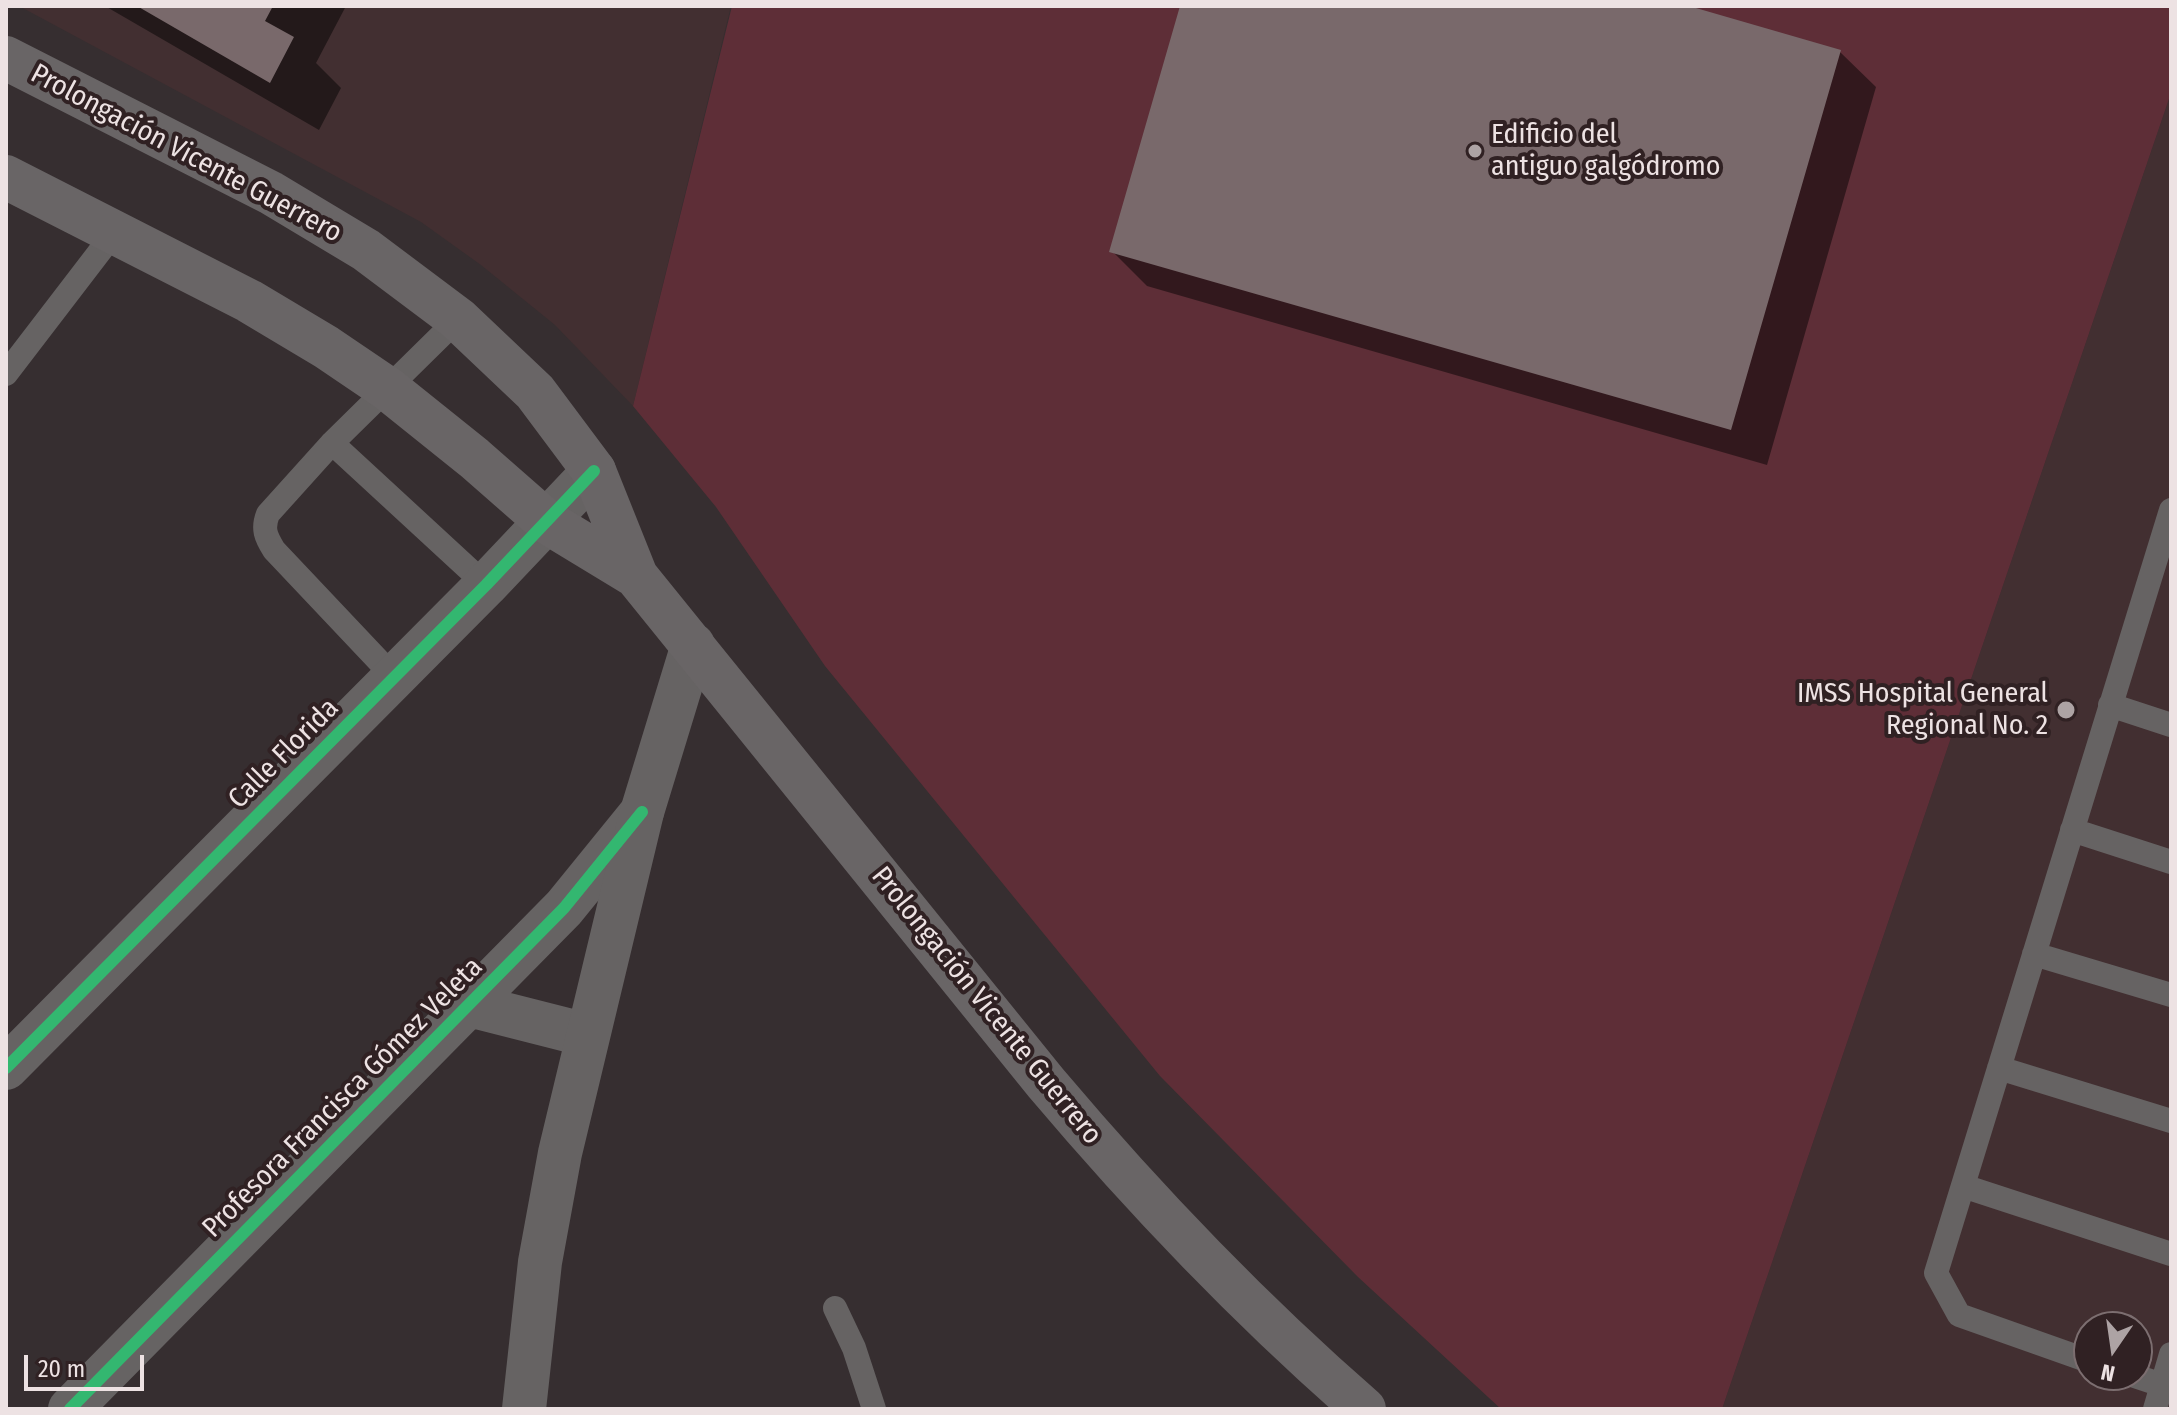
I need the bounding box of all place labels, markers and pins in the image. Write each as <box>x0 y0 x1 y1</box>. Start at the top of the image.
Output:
place label: Edificio del antiguo galgódromo <box>1491 118 1720 184</box>
marker: Edificio del antiguo galgódromo <box>1466 142 1484 160</box>
place label: IMSS Hospital General Regional No. 2 <box>1797 677 2048 743</box>
marker: IMSS Hospital General Regional No. 2 <box>2055 699 2077 721</box>

